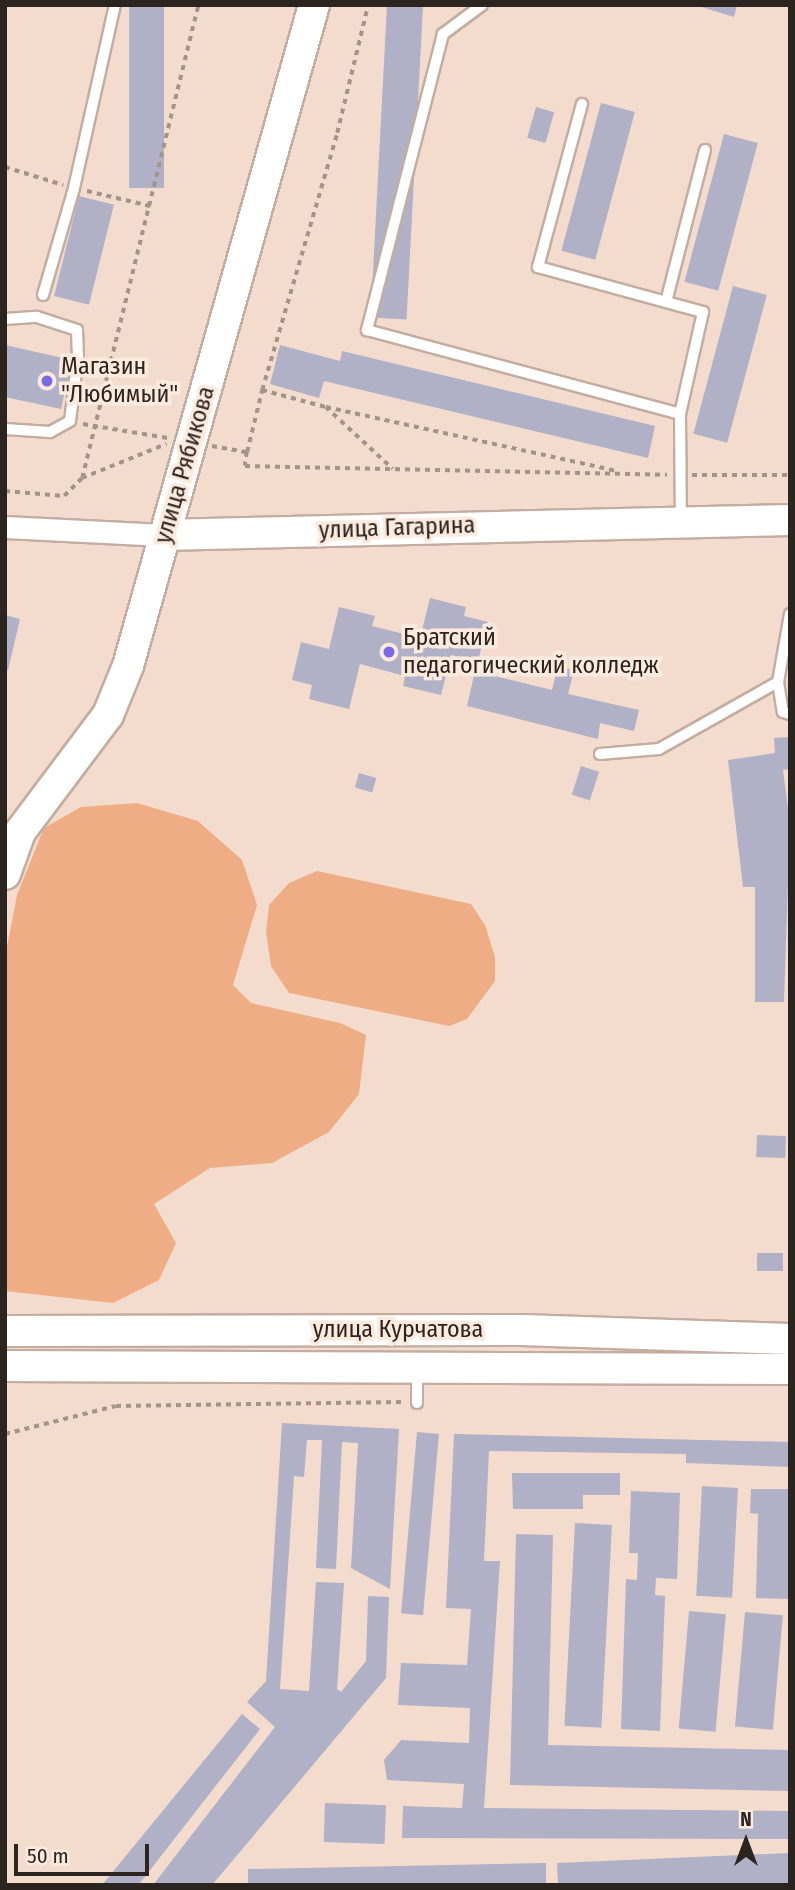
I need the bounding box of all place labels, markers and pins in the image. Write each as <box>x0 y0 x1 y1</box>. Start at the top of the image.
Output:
place label: Магазин "Любимый" <box>61 353 178 409</box>
marker: Магазин "Любимый" <box>39 373 55 389</box>
place label: Братский педагогический колледж <box>403 624 659 680</box>
marker: Братский педагогический колледж <box>381 644 397 660</box>

